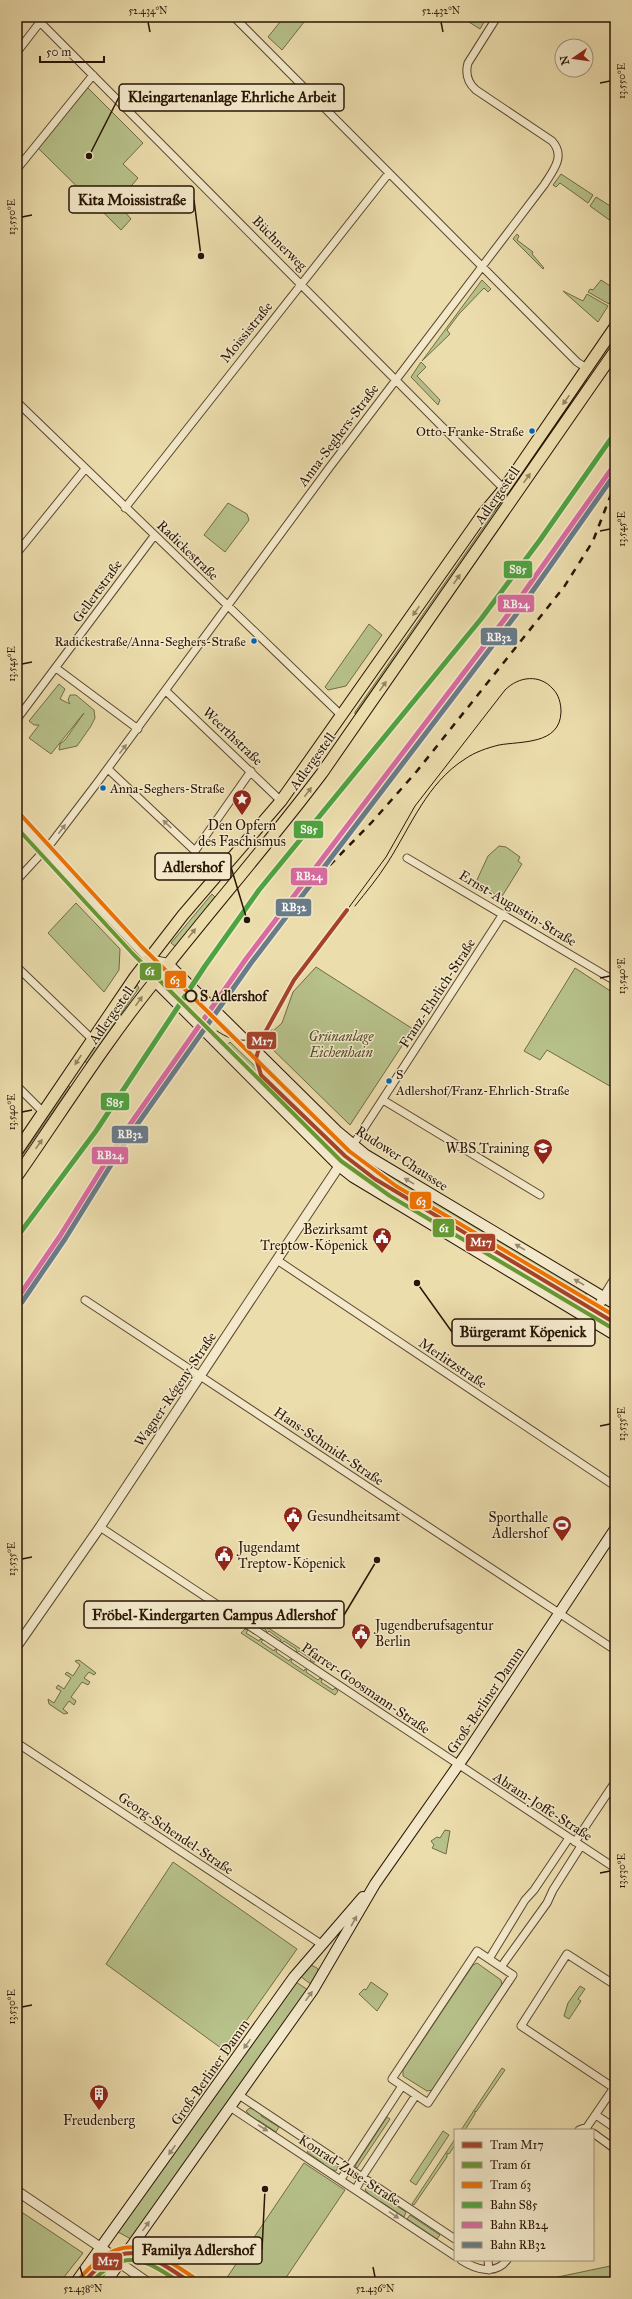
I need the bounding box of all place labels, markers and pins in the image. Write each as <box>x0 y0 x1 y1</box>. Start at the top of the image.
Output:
callout: Kleingartenanlage Ehrliche Arbeit <box>119 84 344 111</box>
callout: Kita Moissistraße <box>69 186 194 213</box>
place label: Otto-Franke-Straße <box>416 424 525 440</box>
marker: Otto-Franke-Straße <box>527 426 537 436</box>
place label: Radickestraße/Anna-Seghers-Straße <box>54 634 247 650</box>
marker: Radickestraße/Anna-Seghers-Straße <box>249 636 259 646</box>
place label: Anna-Seghers-Straße <box>109 781 225 797</box>
marker: Anna-Seghers-Straße <box>98 783 108 793</box>
place icon: Den Opfern des Faschismus <box>231 788 253 816</box>
place label: Den Opfern des Faschismus <box>198 817 286 850</box>
callout: Adlershof <box>155 853 231 880</box>
place label: S Adlershof <box>200 988 269 1005</box>
marker: S Adlershof <box>184 989 198 1003</box>
place label: S Adlershof/Franz-Ehrlich-Straße <box>395 1067 570 1099</box>
marker: S Adlershof/Franz-Ehrlich-Straße <box>384 1076 394 1086</box>
school or university icon: WBS Training <box>532 1137 554 1165</box>
place label: WBS Training <box>446 1140 529 1157</box>
place label: Bezirksamt Treptow-Köpenick <box>260 1221 368 1254</box>
public building icon: Bezirksamt Treptow-Köpenick <box>371 1226 393 1254</box>
callout: Bürgeramt Köpenick <box>452 1319 595 1346</box>
public building icon: Gesundheitsamt <box>282 1505 304 1533</box>
place label: Gesundheitsamt <box>307 1508 400 1525</box>
place label: Sporthalle Adlershof <box>489 1509 550 1542</box>
sports icon: Sporthalle Adlershof <box>551 1514 573 1542</box>
place label: Jugendamt Treptow-Köpenick <box>236 1539 346 1572</box>
public building icon: Jugendamt Treptow-Köpenick <box>213 1544 235 1572</box>
callout: Fröbel-Kindergarten Campus Adlershof <box>84 1601 344 1628</box>
place label: Jugendberufsagentur Berlin <box>373 1617 494 1650</box>
public building icon: Jugendberufsagentur Berlin <box>350 1622 372 1650</box>
building icon: Freudenberg <box>88 2083 110 2111</box>
place label: Freudenberg <box>63 2112 135 2129</box>
callout: Familya Adlershof <box>133 2237 262 2264</box>

